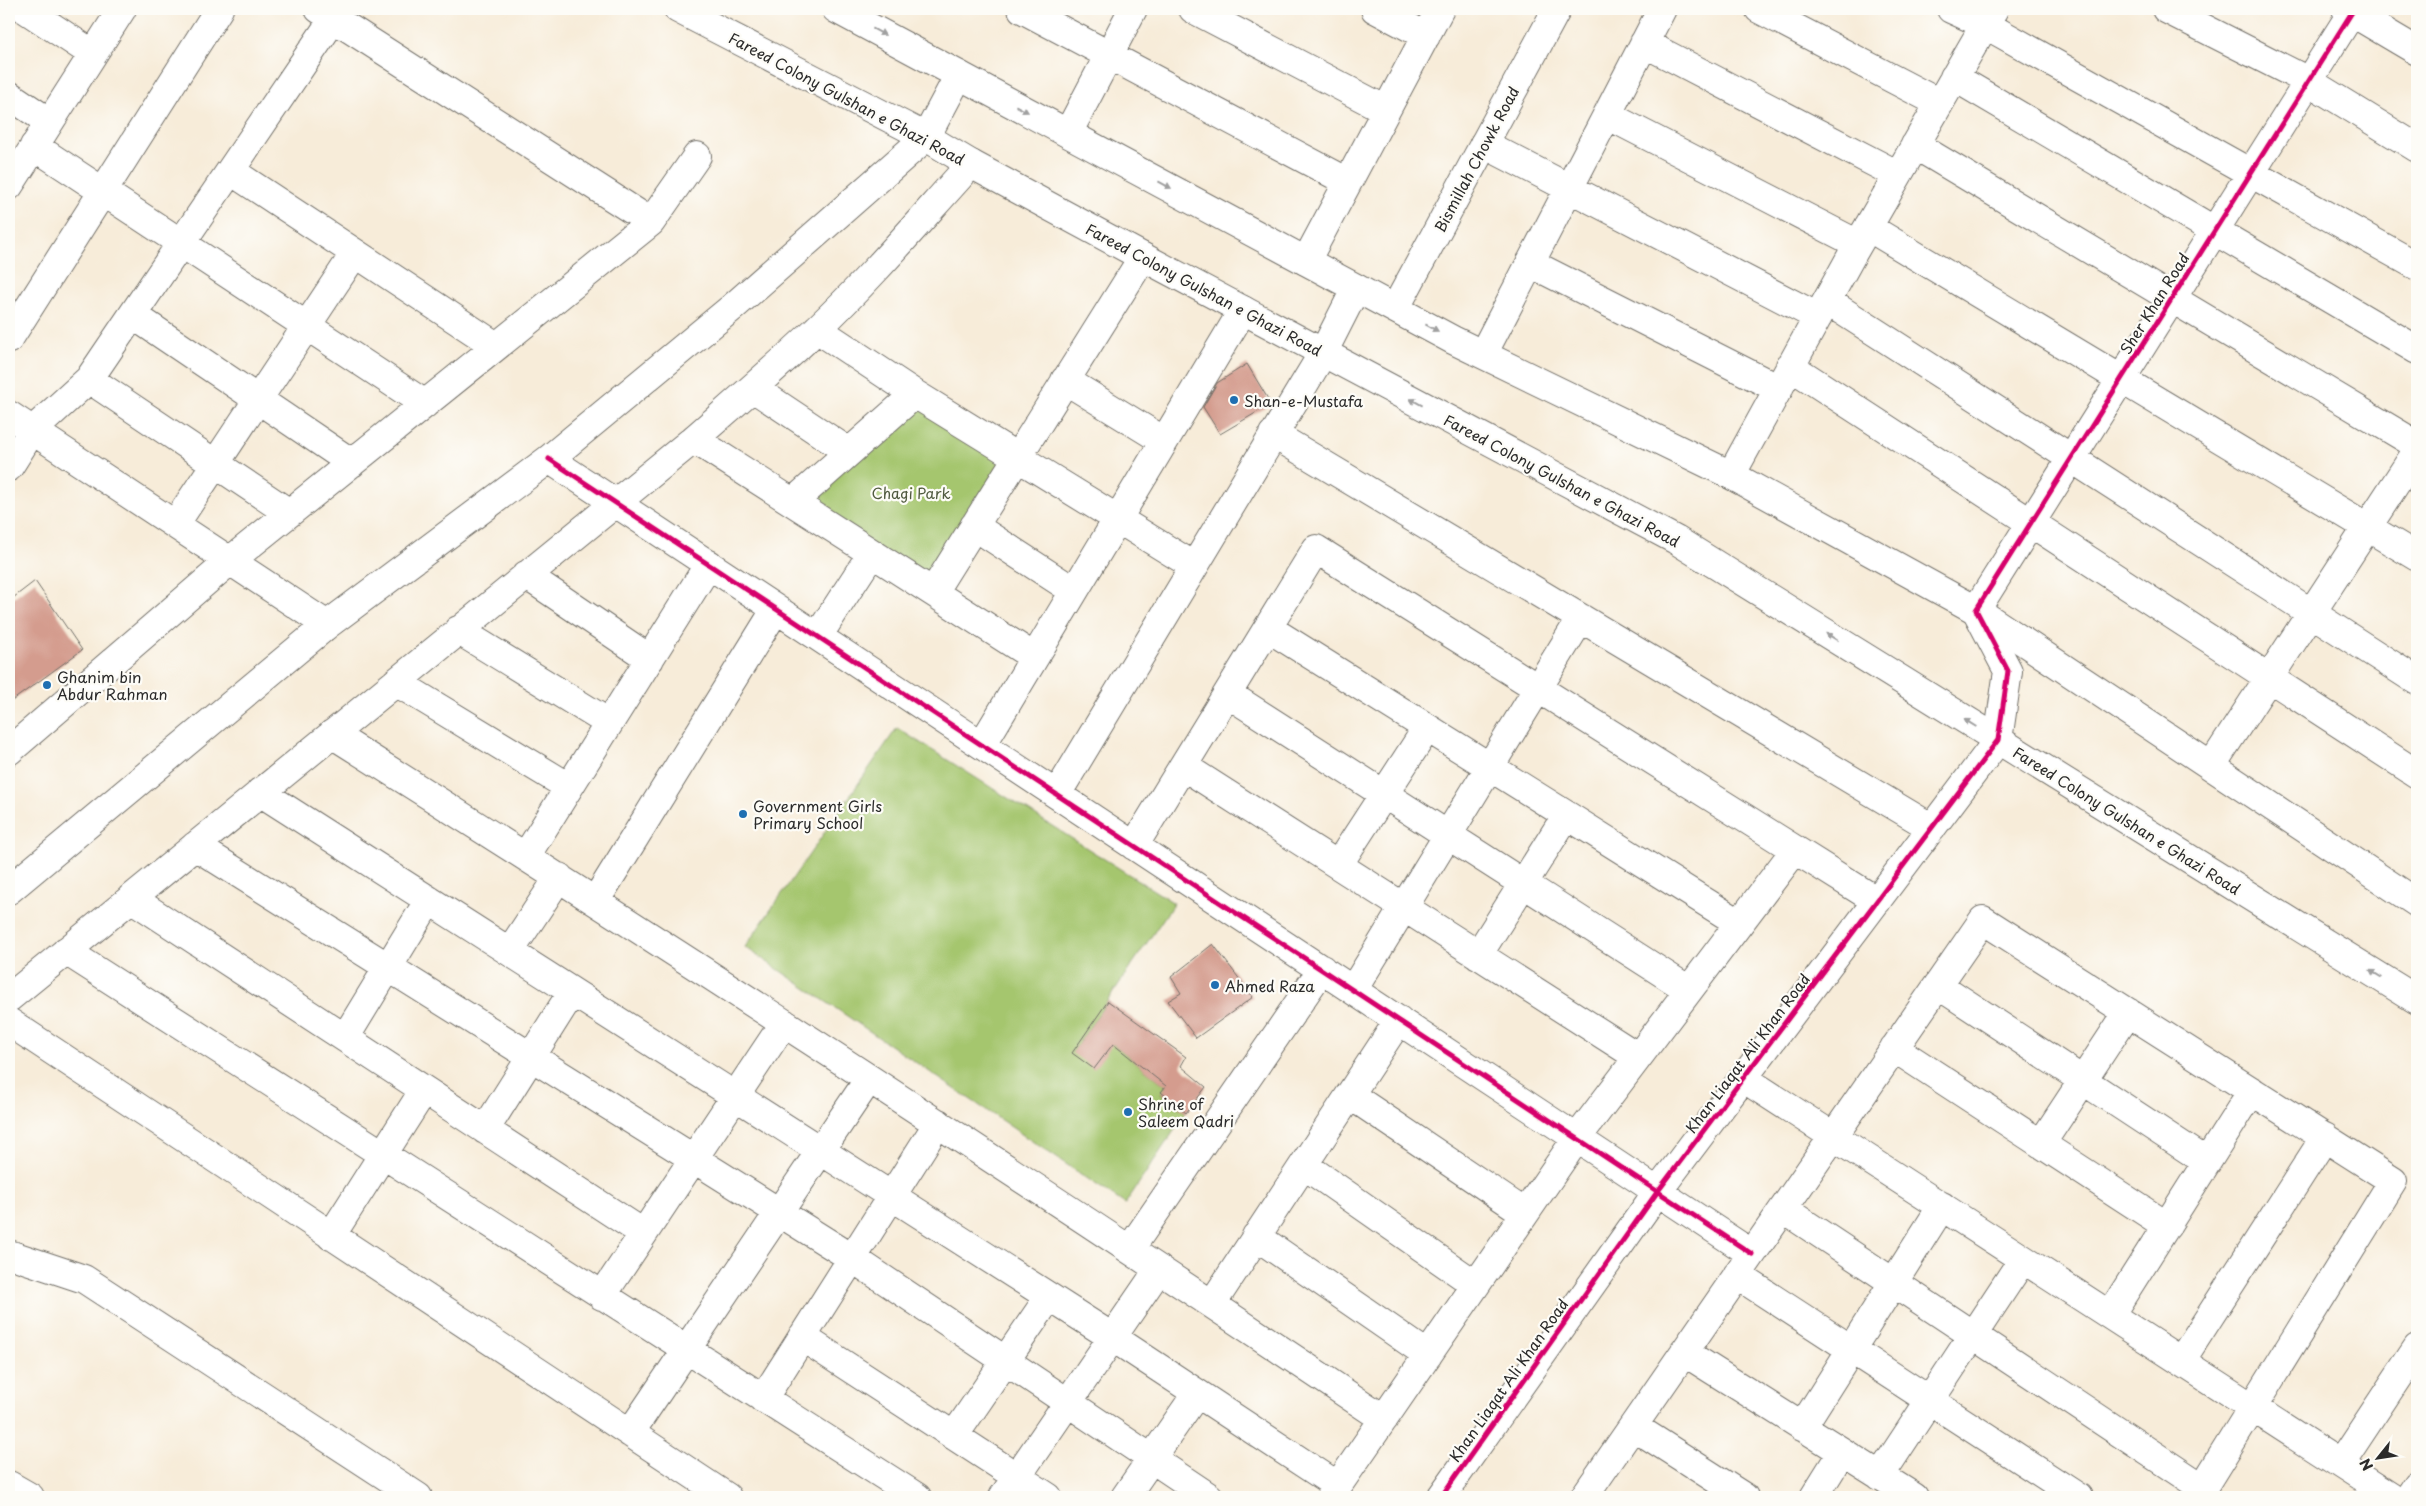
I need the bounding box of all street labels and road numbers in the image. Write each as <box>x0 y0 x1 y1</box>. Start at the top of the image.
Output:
street label: Fareed Colony Gulshan e Ghazi Road <box>725 26 969 170</box>
street label: Bismillah Chowk Road <box>1428 82 1524 236</box>
street label: Fareed Colony Gulshan e Ghazi Road <box>1082 217 1326 361</box>
street label: Sher Khan Road <box>2114 248 2194 358</box>
street label: Fareed Colony Gulshan e Ghazi Road <box>1440 408 1684 552</box>
street label: Fareed Colony Gulshan e Ghazi Road <box>2009 740 2245 900</box>
street label: Khan Liaqat Ali Khan Road <box>1679 968 1815 1138</box>
street label: Khan Liaqat Ali Khan Road <box>1443 1294 1573 1466</box>

